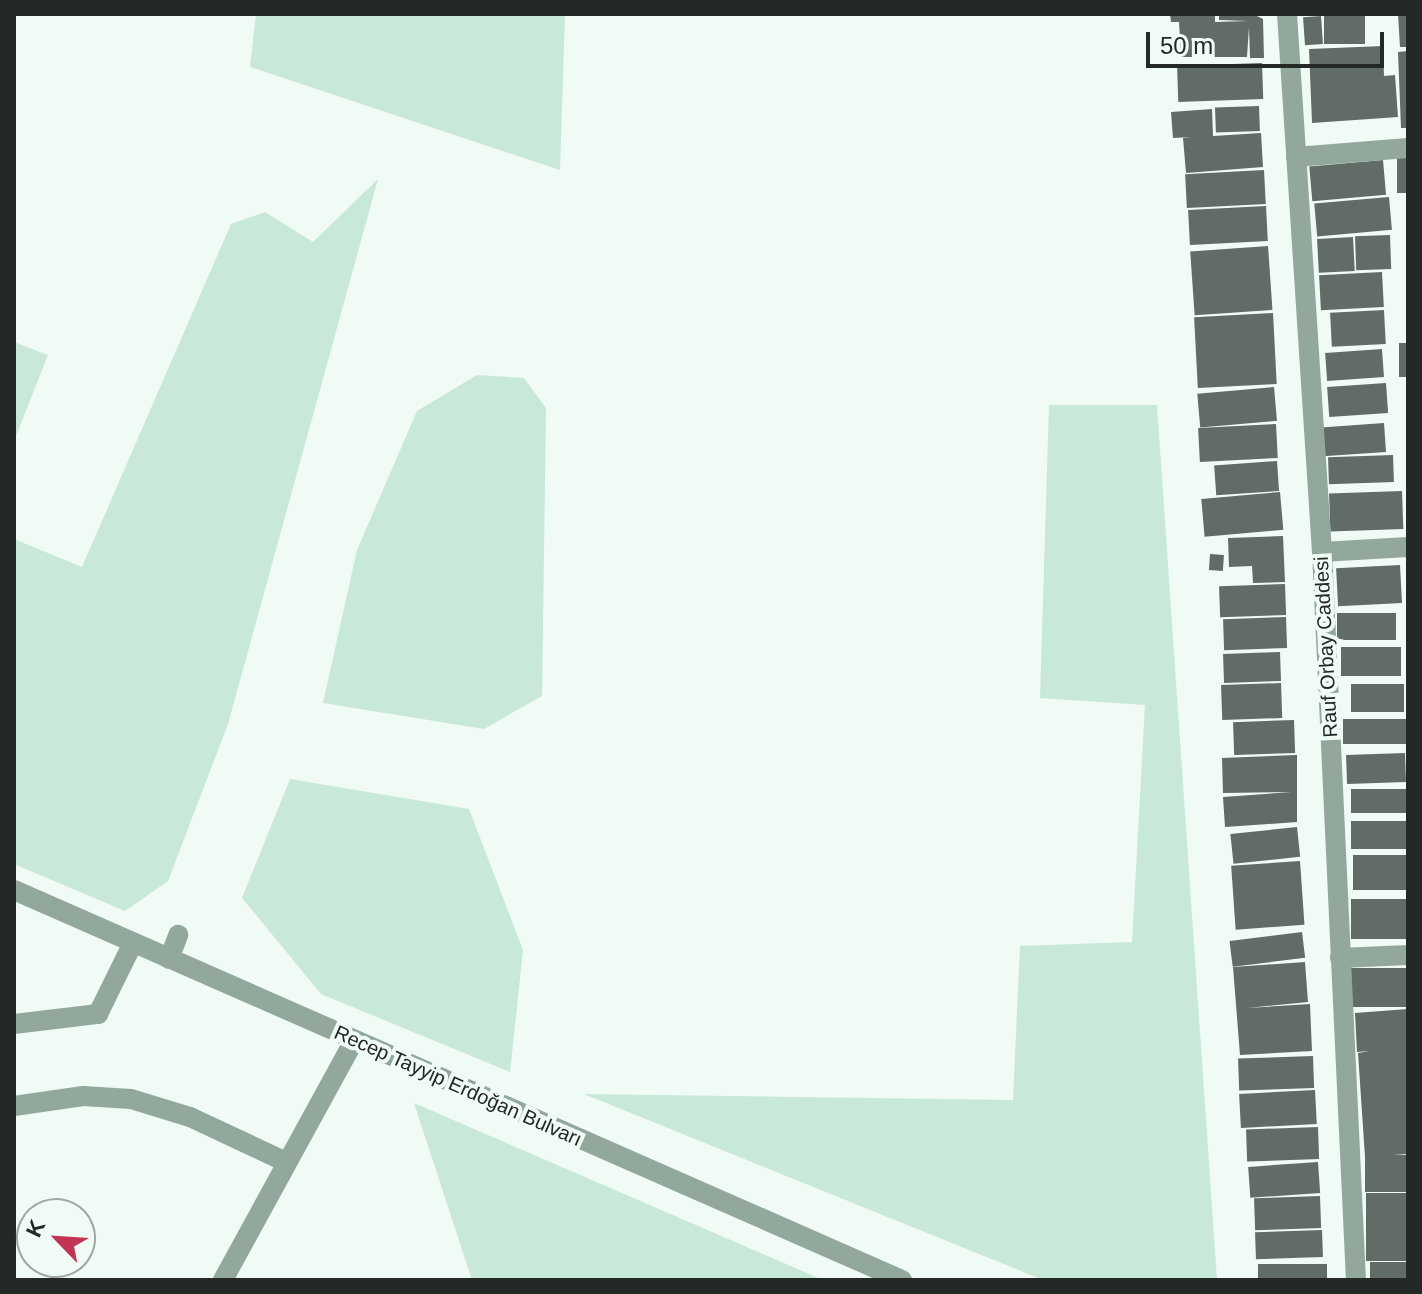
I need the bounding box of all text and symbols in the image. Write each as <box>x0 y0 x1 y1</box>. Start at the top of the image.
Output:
scale bar <box>1150 16 1388 66</box>
text: 50 m <box>1160 32 1213 59</box>
street label: Rauf Orbay Caddesi <box>1309 556 1343 738</box>
street label: Recep Tayyip Erdoğan Bulvarı <box>330 1020 586 1152</box>
north arrow <box>16 1198 96 1278</box>
text: K <box>21 1216 50 1241</box>

